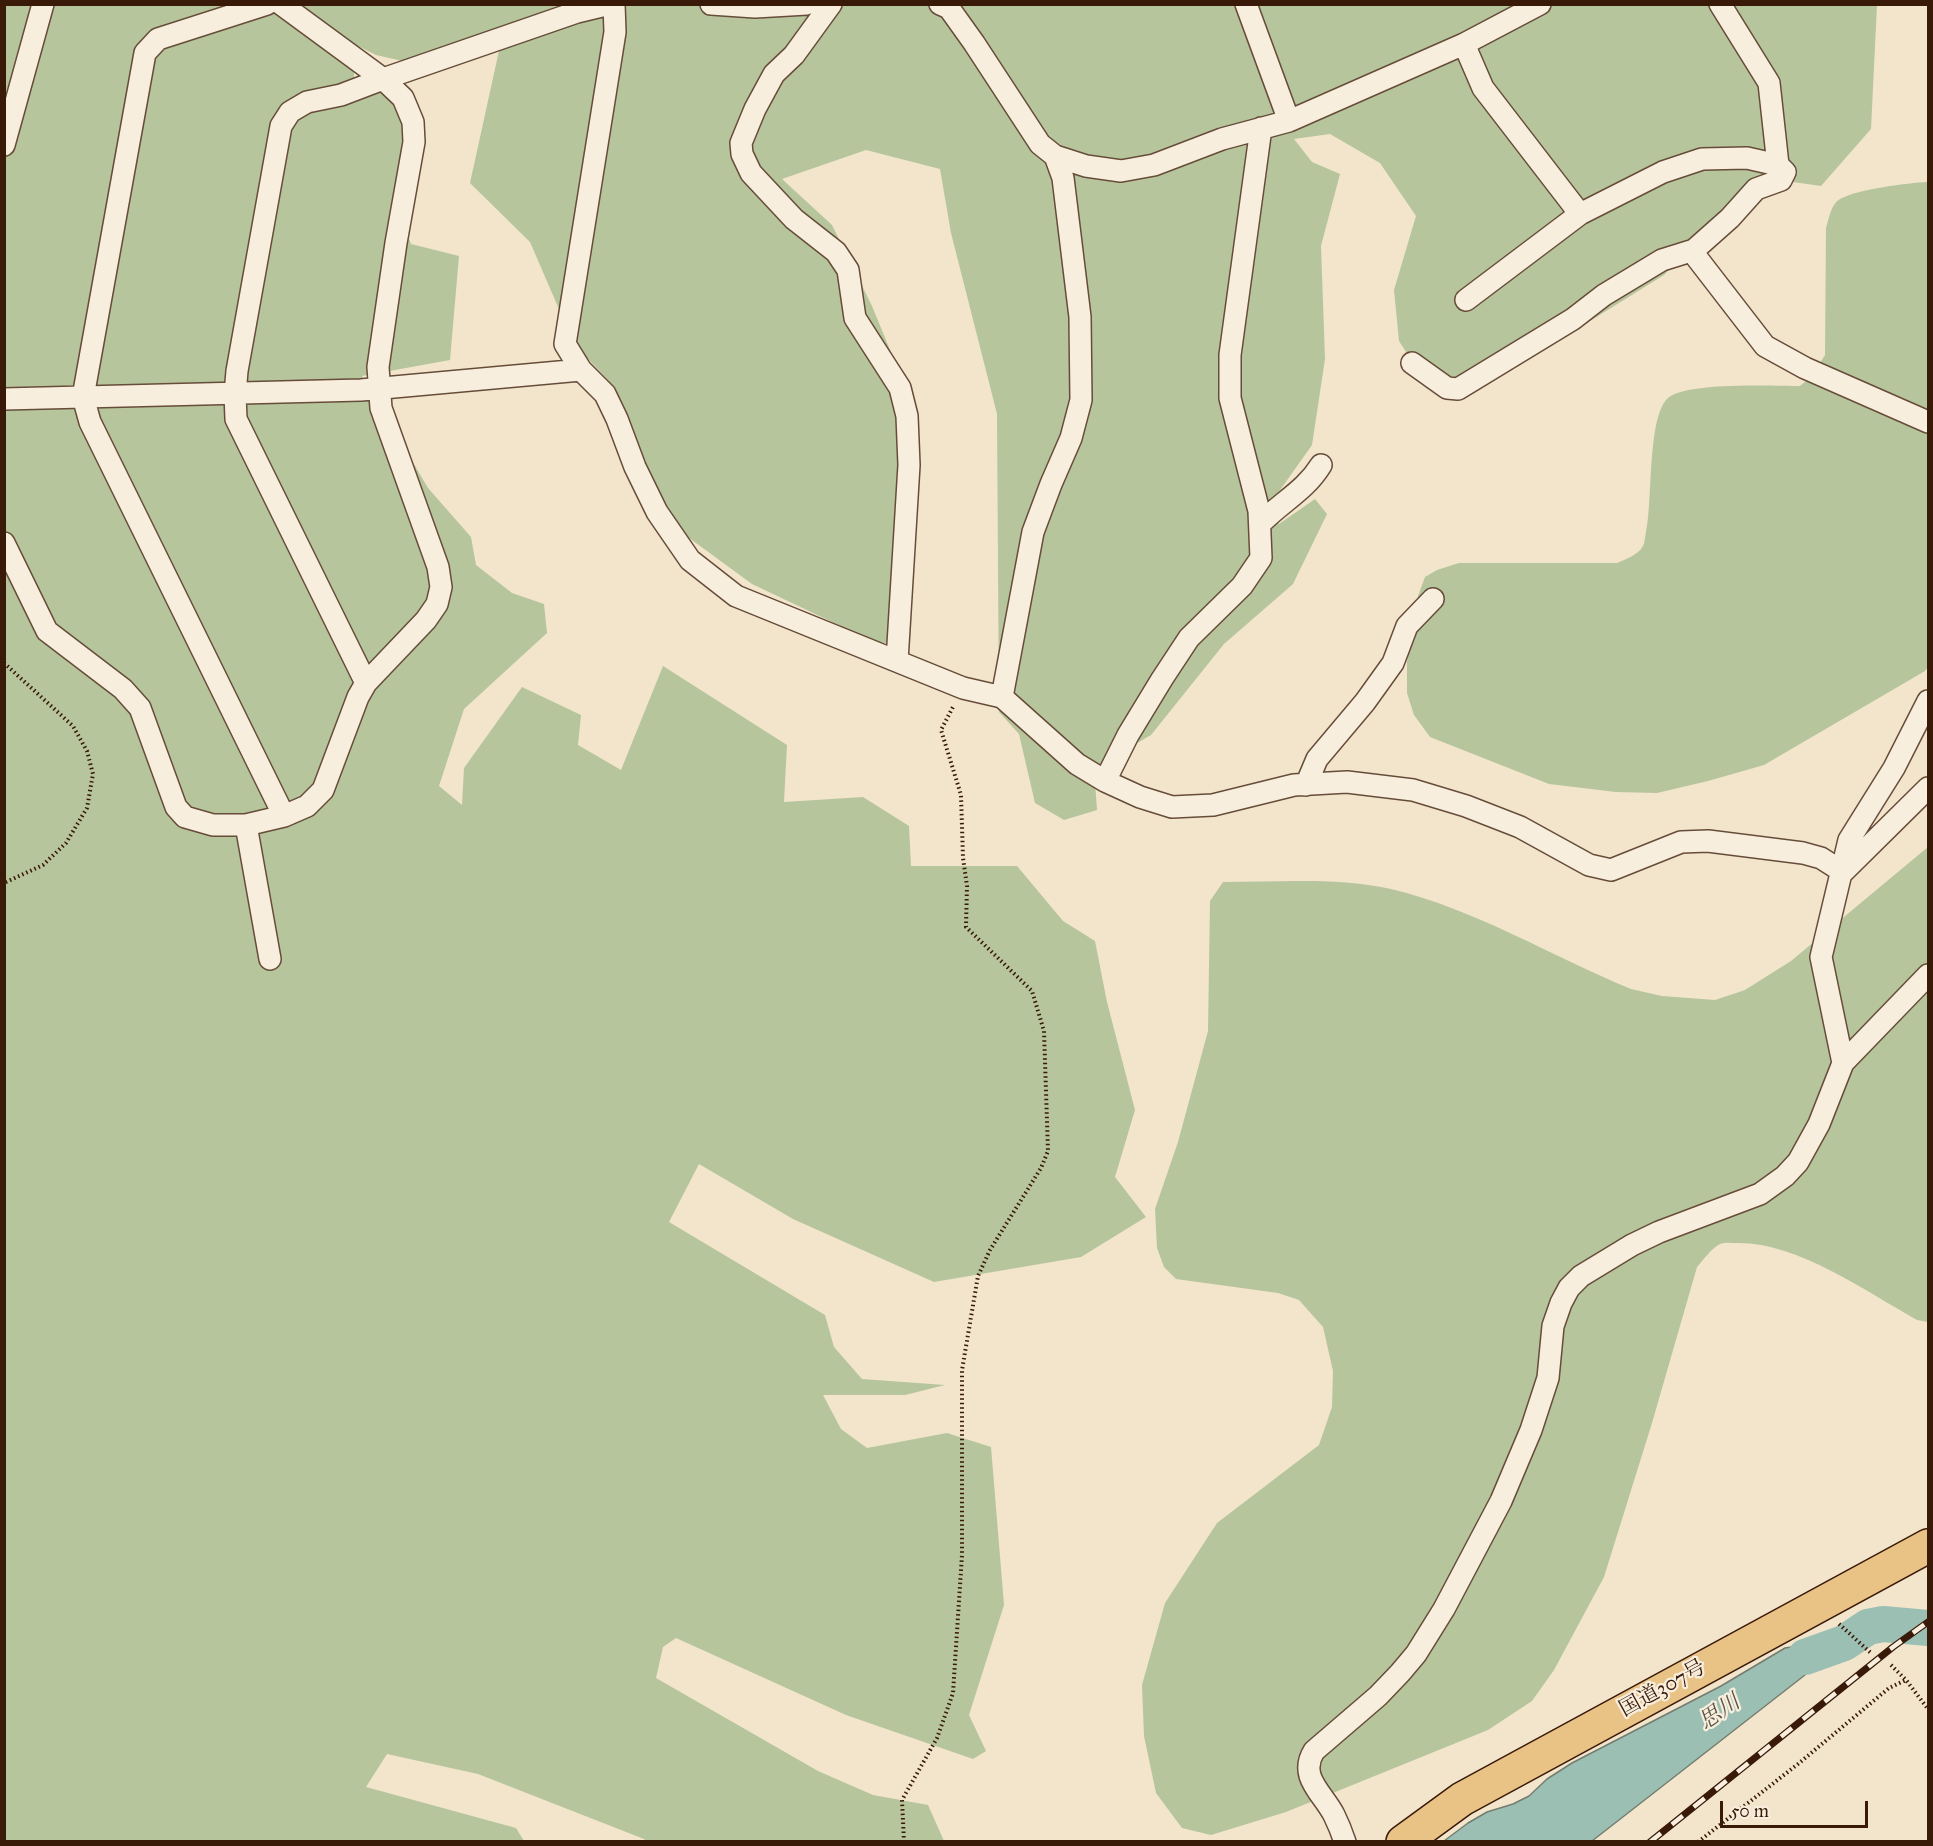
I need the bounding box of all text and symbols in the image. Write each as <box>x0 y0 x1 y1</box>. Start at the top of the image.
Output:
street label: 国道307号 <box>1615 1655 1711 1723</box>
water label: 思川 <box>1694 1690 1746 1736</box>
scale bar <box>1723 1789 1872 1827</box>
text: 50 m <box>1731 1800 1769 1822</box>

